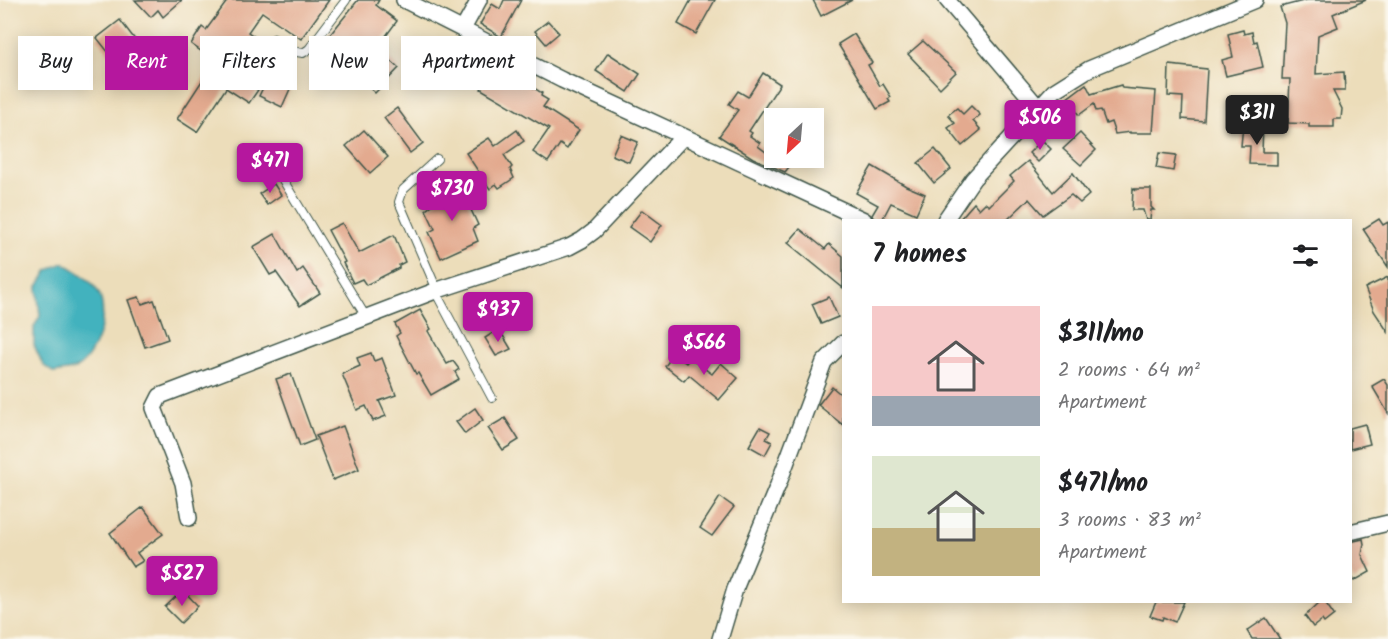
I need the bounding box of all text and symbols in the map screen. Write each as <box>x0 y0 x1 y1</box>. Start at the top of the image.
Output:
chip: Buy <box>18 36 93 90</box>
chip: Rent <box>105 36 188 90</box>
chip: Filters <box>200 36 297 90</box>
chip: New <box>309 36 389 90</box>
chip: Apartment <box>401 36 536 90</box>
pin: $311 <box>1221 95 1293 146</box>
text: $311 <box>1240 98 1274 130</box>
pin: $506 <box>1004 100 1076 151</box>
text: $506 <box>1018 103 1062 135</box>
north arrow <box>764 108 824 168</box>
map controls <box>764 108 824 168</box>
pin: $471 <box>234 143 306 194</box>
text: $471 <box>251 146 289 178</box>
pin: $730 <box>416 171 488 222</box>
text: $730 <box>431 174 473 206</box>
text: 7 homes <box>872 234 967 276</box>
icon: filters <box>1289 239 1322 272</box>
pin: $937 <box>462 292 534 343</box>
text: $937 <box>477 295 519 327</box>
text: $311/mo <box>1058 313 1144 355</box>
pin: $566 <box>668 325 740 376</box>
text: $566 <box>682 328 726 360</box>
icon: home <box>920 330 992 402</box>
text: 2 rooms · 64 m² <box>1058 355 1200 387</box>
text: Apartment <box>1058 387 1147 419</box>
text: $471/mo <box>1058 463 1148 505</box>
icon: home <box>920 480 992 552</box>
text: 3 rooms · 83 m² <box>1058 505 1201 537</box>
text: Apartment <box>1058 537 1147 569</box>
pin: $527 <box>146 556 218 607</box>
text: $527 <box>160 559 204 591</box>

